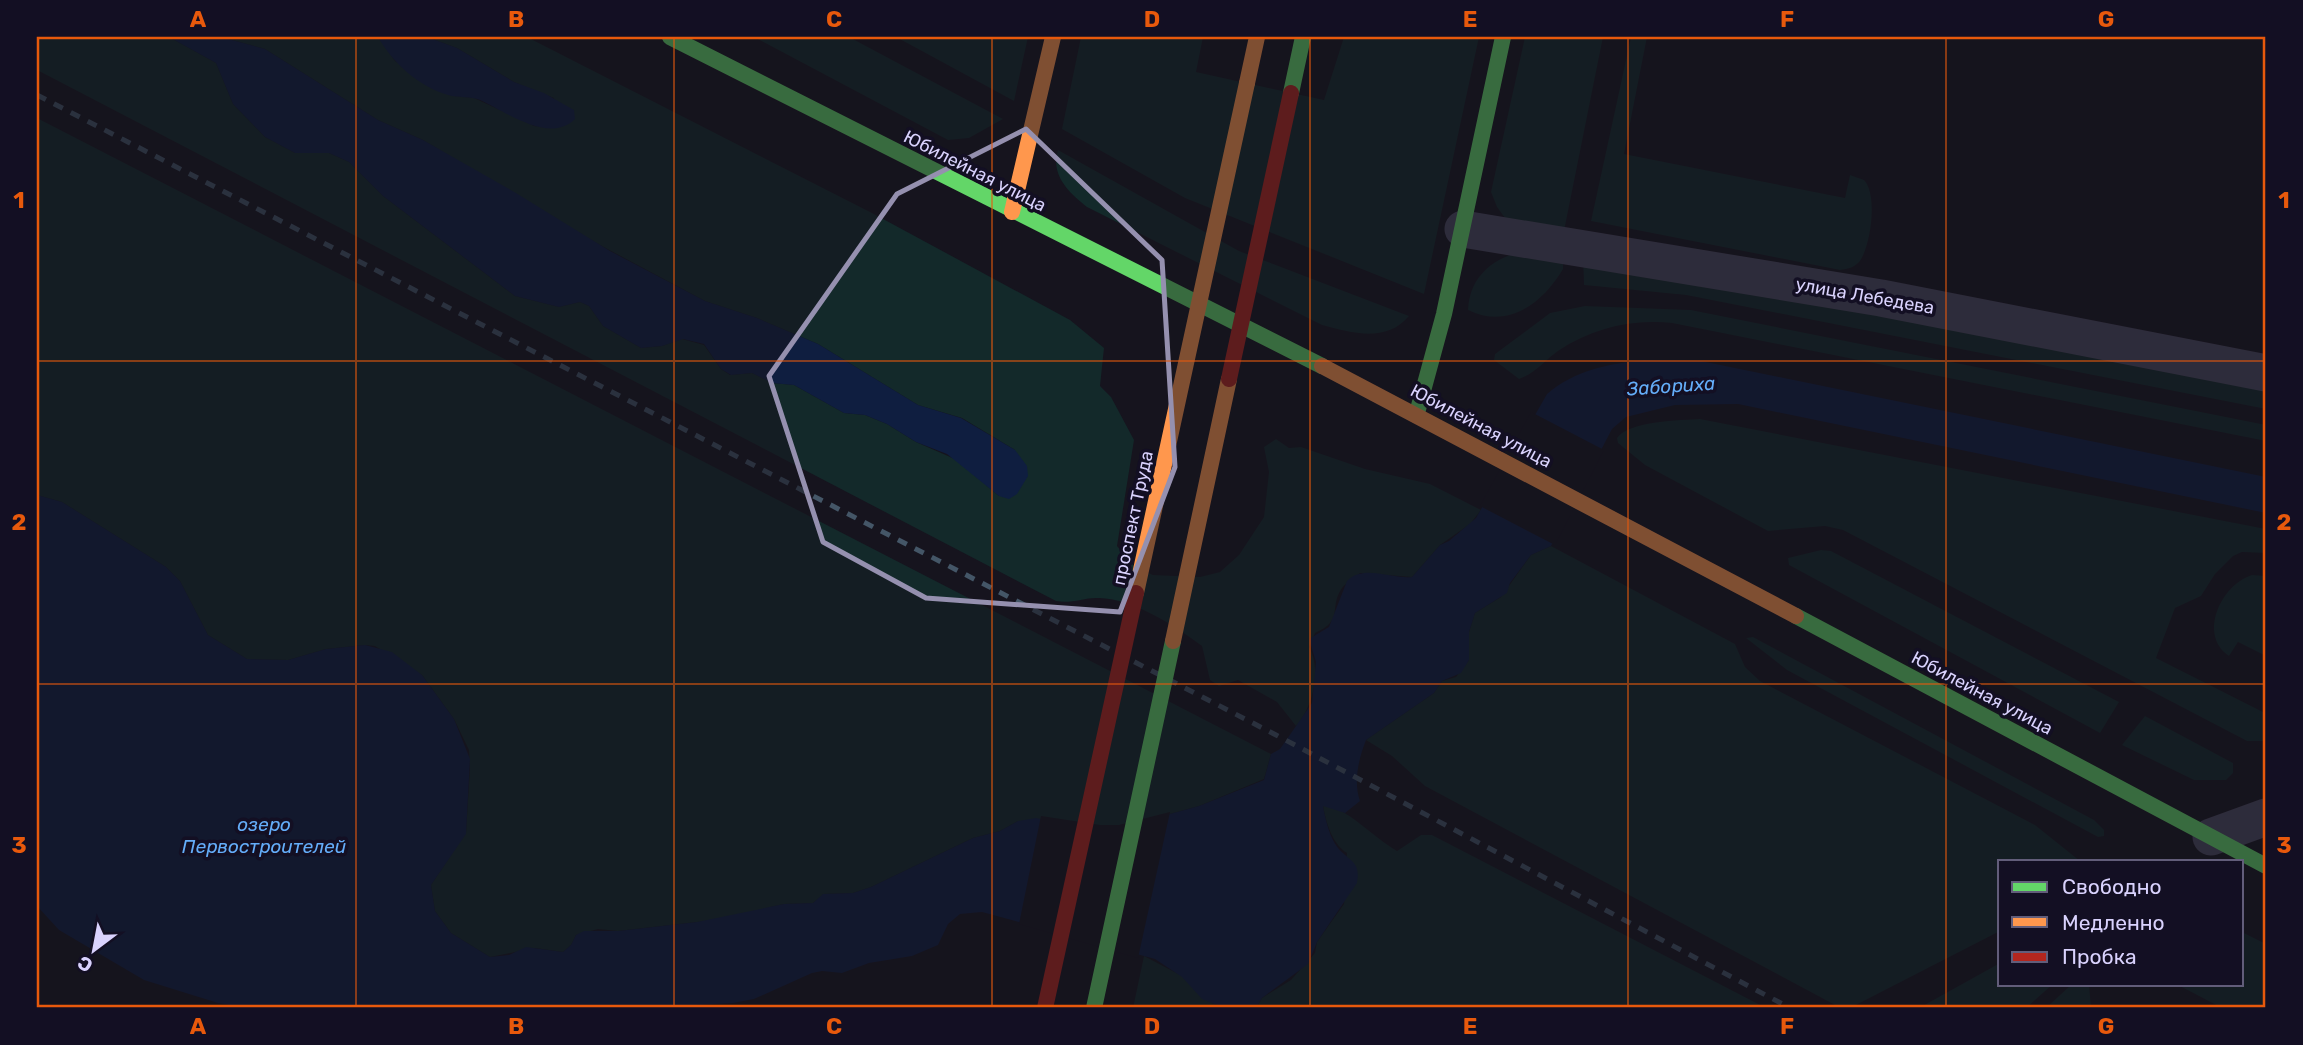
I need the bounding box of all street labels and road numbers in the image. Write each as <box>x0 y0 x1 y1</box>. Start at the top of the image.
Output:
street label: Юбилейная улица <box>900 126 1050 216</box>
street label: улица Лебедева <box>1794 273 1936 319</box>
street label: Юбилейная улица <box>1407 379 1555 473</box>
street label: проспект Труда <box>1108 449 1158 587</box>
street label: Юбилейная улица <box>1908 646 2056 740</box>

